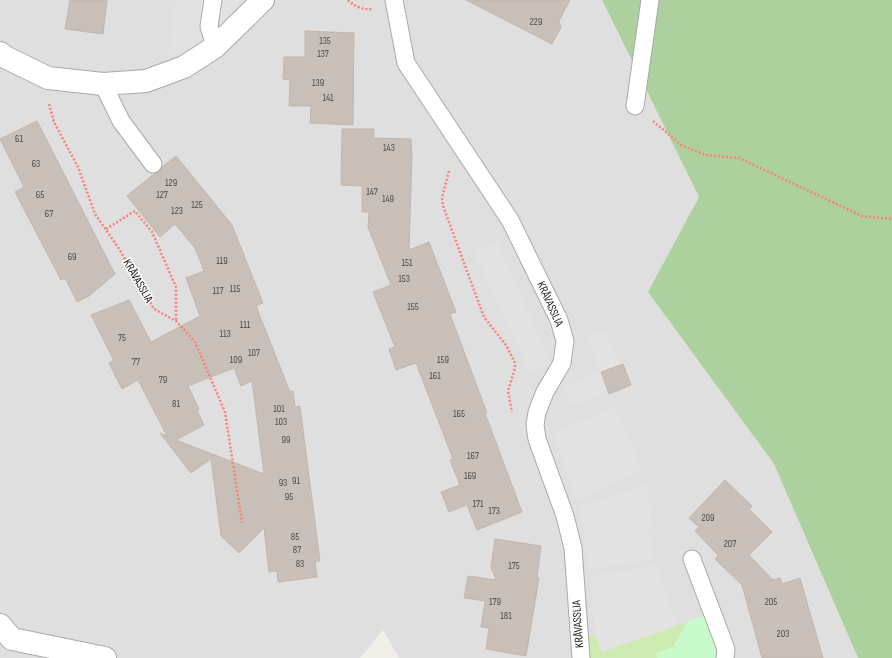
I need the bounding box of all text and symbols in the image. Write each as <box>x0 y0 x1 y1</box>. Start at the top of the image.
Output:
house number: 229 <box>530 16 542 28</box>
house number: 135 <box>319 35 331 47</box>
house number: 137 <box>317 48 329 60</box>
house number: 139 <box>312 77 324 89</box>
house number: 141 <box>322 92 334 104</box>
house number: 61 <box>15 133 23 145</box>
house number: 143 <box>383 142 395 154</box>
house number: 63 <box>32 158 40 170</box>
house number: 129 <box>165 177 177 189</box>
house number: 147 <box>366 186 378 198</box>
house number: 65 <box>36 189 44 201</box>
house number: 127 <box>156 189 168 201</box>
house number: 149 <box>382 193 394 205</box>
house number: 125 <box>191 199 203 211</box>
house number: 123 <box>171 205 183 217</box>
house number: 67 <box>45 208 53 220</box>
house number: 69 <box>68 251 76 263</box>
house number: 119 <box>216 255 228 267</box>
street label: KRÅVASSLIA <box>120 257 157 306</box>
house number: 151 <box>401 257 413 269</box>
house number: 153 <box>398 273 410 285</box>
street label: KRÅVASSLIA <box>533 279 567 330</box>
house number: 115 <box>229 283 241 295</box>
house number: 117 <box>213 285 223 297</box>
house number: 155 <box>407 301 419 313</box>
house number: 111 <box>240 319 251 331</box>
house number: 113 <box>219 328 231 340</box>
house number: 75 <box>118 332 126 344</box>
house number: 107 <box>248 347 260 359</box>
house number: 109 <box>230 354 242 366</box>
house number: 159 <box>437 354 449 366</box>
house number: 77 <box>132 356 140 368</box>
house number: 161 <box>429 370 441 382</box>
house number: 79 <box>159 374 167 386</box>
house number: 81 <box>172 398 180 410</box>
house number: 101 <box>273 403 285 415</box>
house number: 165 <box>453 408 465 420</box>
house number: 103 <box>275 416 287 428</box>
house number: 99 <box>282 434 290 446</box>
house number: 167 <box>467 450 479 462</box>
house number: 169 <box>464 470 476 482</box>
house number: 91 <box>292 475 300 487</box>
house number: 93 <box>279 477 287 489</box>
house number: 95 <box>285 491 293 503</box>
house number: 171 <box>472 498 484 510</box>
house number: 173 <box>488 505 500 517</box>
house number: 209 <box>701 512 715 524</box>
house number: 85 <box>291 531 299 543</box>
house number: 207 <box>724 538 736 550</box>
house number: 87 <box>293 544 301 556</box>
house number: 83 <box>296 558 304 570</box>
house number: 175 <box>508 560 520 572</box>
house number: 179 <box>489 596 501 608</box>
house number: 205 <box>765 596 777 608</box>
street label: KRÅVASSLIA <box>569 599 587 648</box>
house number: 181 <box>500 610 512 622</box>
house number: 203 <box>777 628 789 640</box>

